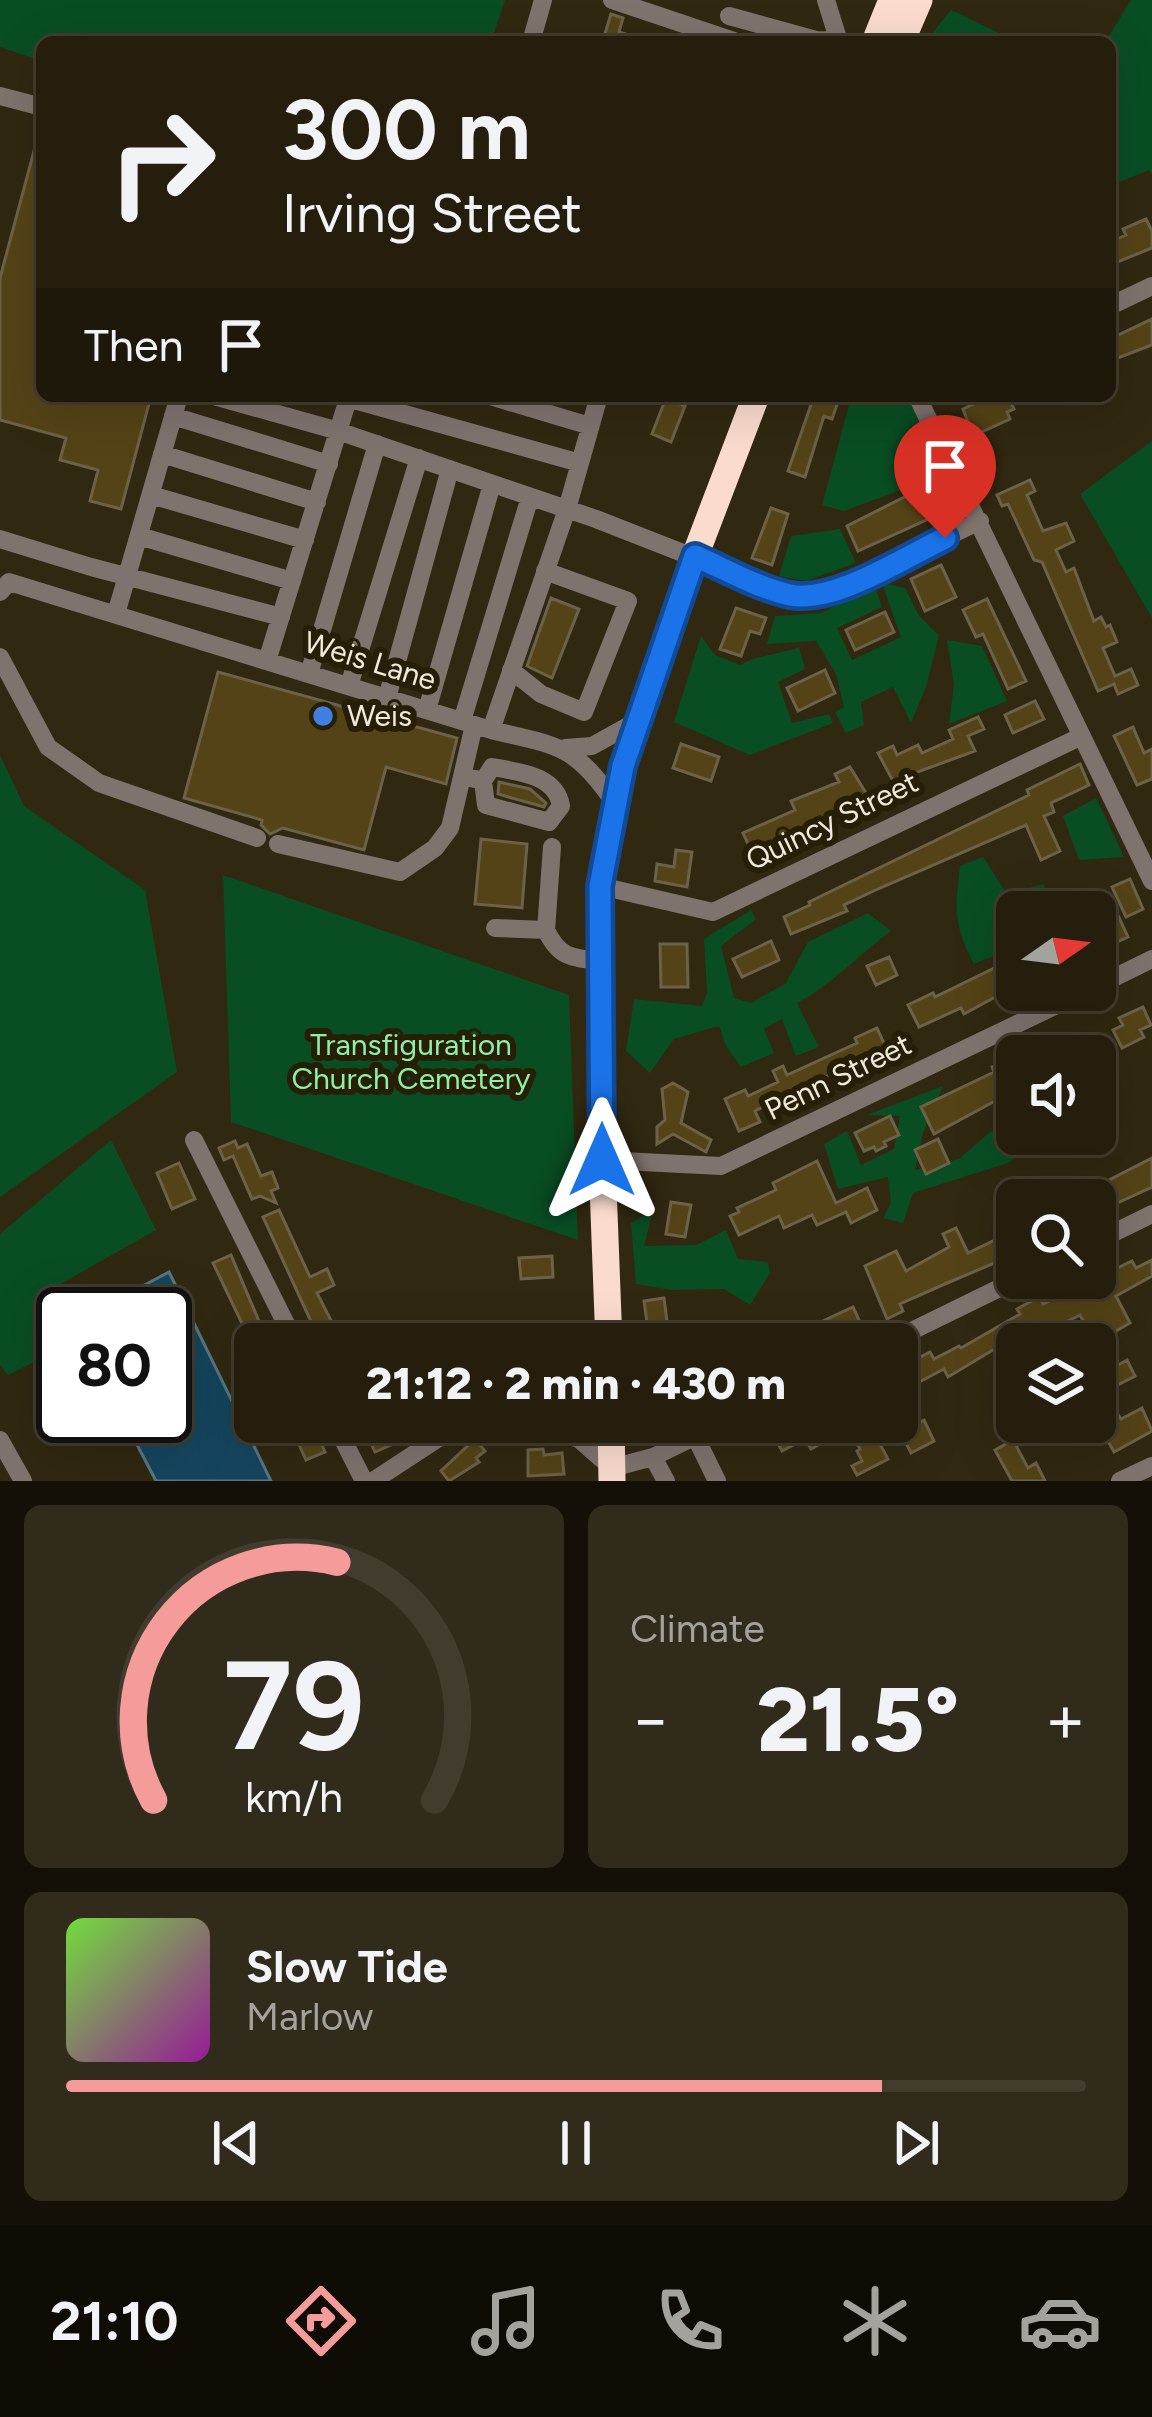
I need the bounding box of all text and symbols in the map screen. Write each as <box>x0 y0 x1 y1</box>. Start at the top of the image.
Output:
text: 300 m <box>282 79 531 180</box>
icon: right <box>84 84 240 240</box>
text: Irving Street <box>282 181 582 246</box>
icon: arrive <box>208 312 274 378</box>
text: Then <box>84 318 184 372</box>
pin <box>894 415 996 538</box>
icon: arrive <box>912 433 978 499</box>
street label: Weis Lane <box>300 623 441 698</box>
place label: Weis <box>347 697 412 734</box>
marker: Weis <box>310 703 336 729</box>
street label: Quincy Street <box>740 763 924 878</box>
north arrow <box>996 891 1116 1011</box>
map controls <box>996 891 1116 1443</box>
street label: Penn Street <box>759 1025 917 1128</box>
park label: Transfiguration Church Cemetery <box>291 1026 531 1097</box>
button: sound <box>996 1035 1116 1155</box>
position arrow <box>539 1097 665 1223</box>
button: search <box>996 1179 1116 1299</box>
speed limit sign: 80 <box>36 1287 192 1443</box>
button: layers <box>996 1323 1116 1443</box>
text: 21:12 · 2 min · 430 m <box>366 1356 786 1410</box>
text: Climate <box>630 1605 765 1652</box>
text: 79 <box>223 1630 365 1780</box>
text: 21.5° <box>757 1665 959 1774</box>
text: − <box>630 1679 671 1759</box>
text: + <box>1045 1679 1086 1759</box>
text: km/h <box>245 1770 343 1822</box>
text: Slow Tide <box>246 1939 448 1993</box>
text: Marlow <box>246 1993 373 2040</box>
icon: previous <box>203 2110 269 2176</box>
icon: pause <box>543 2110 609 2176</box>
icon: next <box>883 2110 949 2176</box>
icon: directions <box>279 2279 363 2363</box>
icon: music <box>464 2279 548 2363</box>
icon: phone <box>648 2279 732 2363</box>
icon: climate <box>833 2279 917 2363</box>
icon: car <box>1018 2279 1102 2363</box>
text: 21:10 <box>50 2289 178 2354</box>

